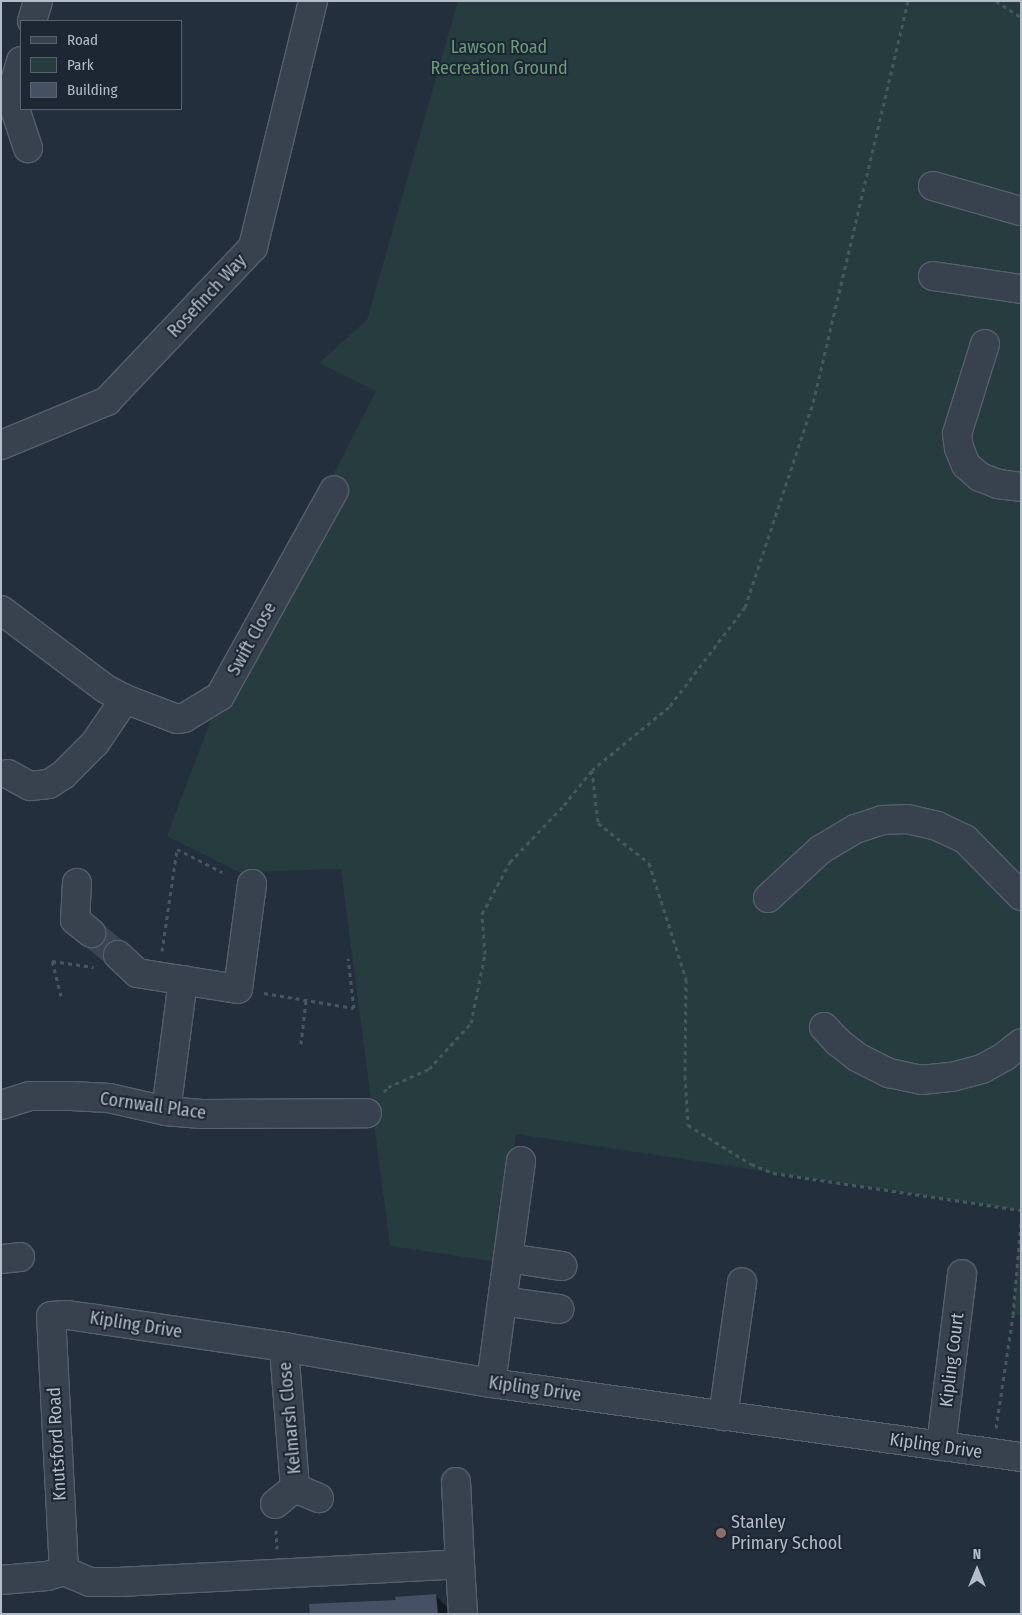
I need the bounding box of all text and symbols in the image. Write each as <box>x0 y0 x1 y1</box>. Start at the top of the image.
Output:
legend <box>20 20 182 110</box>
text: Road <box>67 31 98 49</box>
park label: Lawson Road Recreation Ground <box>430 37 568 80</box>
text: Park <box>67 56 94 74</box>
text: Building <box>67 81 118 99</box>
street label: Rosefinch Way <box>163 250 251 342</box>
street label: Swift Close <box>223 599 281 679</box>
street label: Cornwall Place <box>99 1088 207 1124</box>
street label: Kipling Drive <box>88 1307 184 1343</box>
street label: Kipling Court <box>935 1312 969 1408</box>
street label: Kelmarsh Close <box>274 1361 306 1475</box>
street label: Kipling Drive <box>487 1372 583 1406</box>
street label: Knutsford Road <box>43 1387 71 1501</box>
street label: Kipling Drive <box>888 1429 984 1463</box>
place label: Stanley Primary School <box>731 1512 842 1555</box>
marker: Stanley Primary School <box>715 1527 727 1539</box>
north arrow <box>952 1545 1002 1595</box>
text: N <box>973 1546 981 1563</box>

